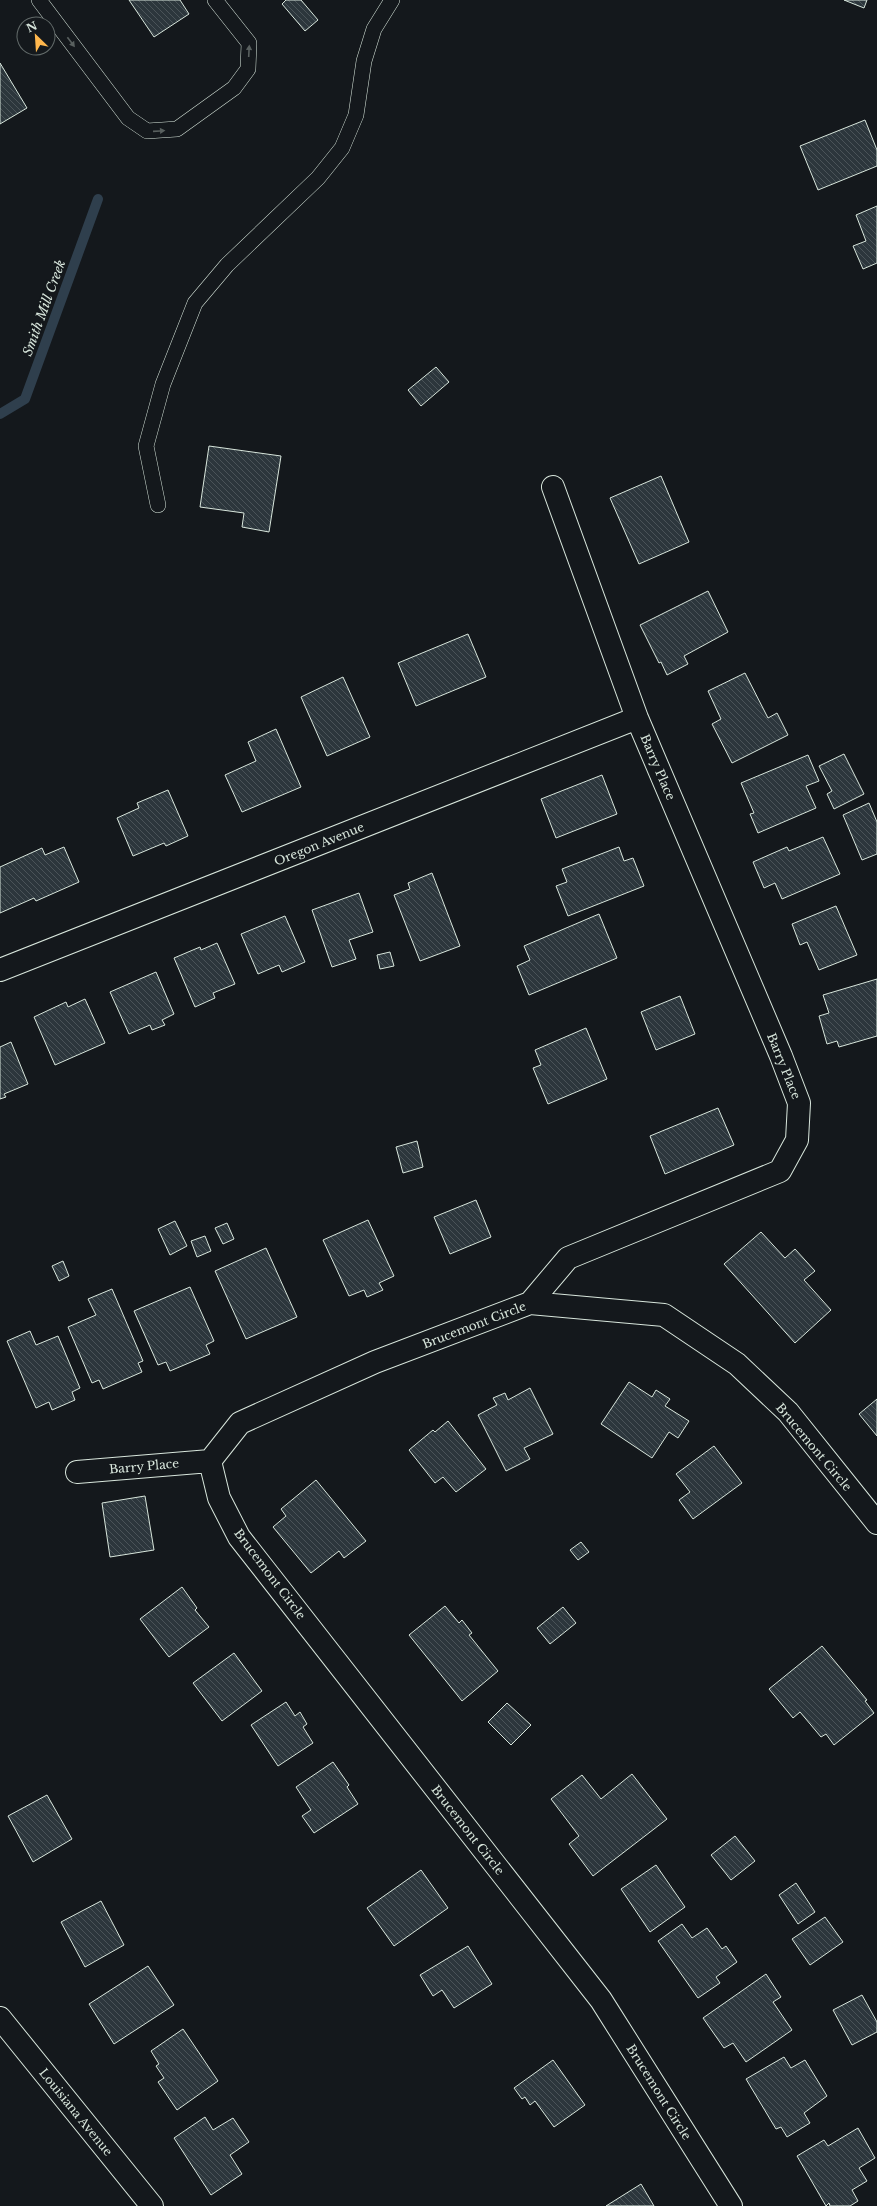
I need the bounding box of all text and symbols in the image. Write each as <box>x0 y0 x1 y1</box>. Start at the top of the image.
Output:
north arrow <box>16 16 56 56</box>
text: N <box>24 18 40 35</box>
one-way arrow <box>67 37 75 48</box>
one-way arrow <box>245 45 252 57</box>
one-way arrow <box>153 127 165 134</box>
water label: Smith Mill Creek <box>19 257 69 358</box>
street label: Barry Place <box>637 732 679 802</box>
street label: Oregon Avenue <box>272 819 366 869</box>
street label: Barry Place <box>764 1031 804 1101</box>
street label: Brucemont Circle <box>420 1298 528 1352</box>
street label: Brucemont Circle <box>773 1400 855 1494</box>
street label: Barry Place <box>108 1455 180 1477</box>
street label: Brucemont Circle <box>231 1526 309 1622</box>
street label: Brucemont Circle <box>428 1782 508 1878</box>
street label: Brucemont Circle <box>624 2041 695 2143</box>
street label: Louisiana Avenue <box>36 2065 116 2159</box>

